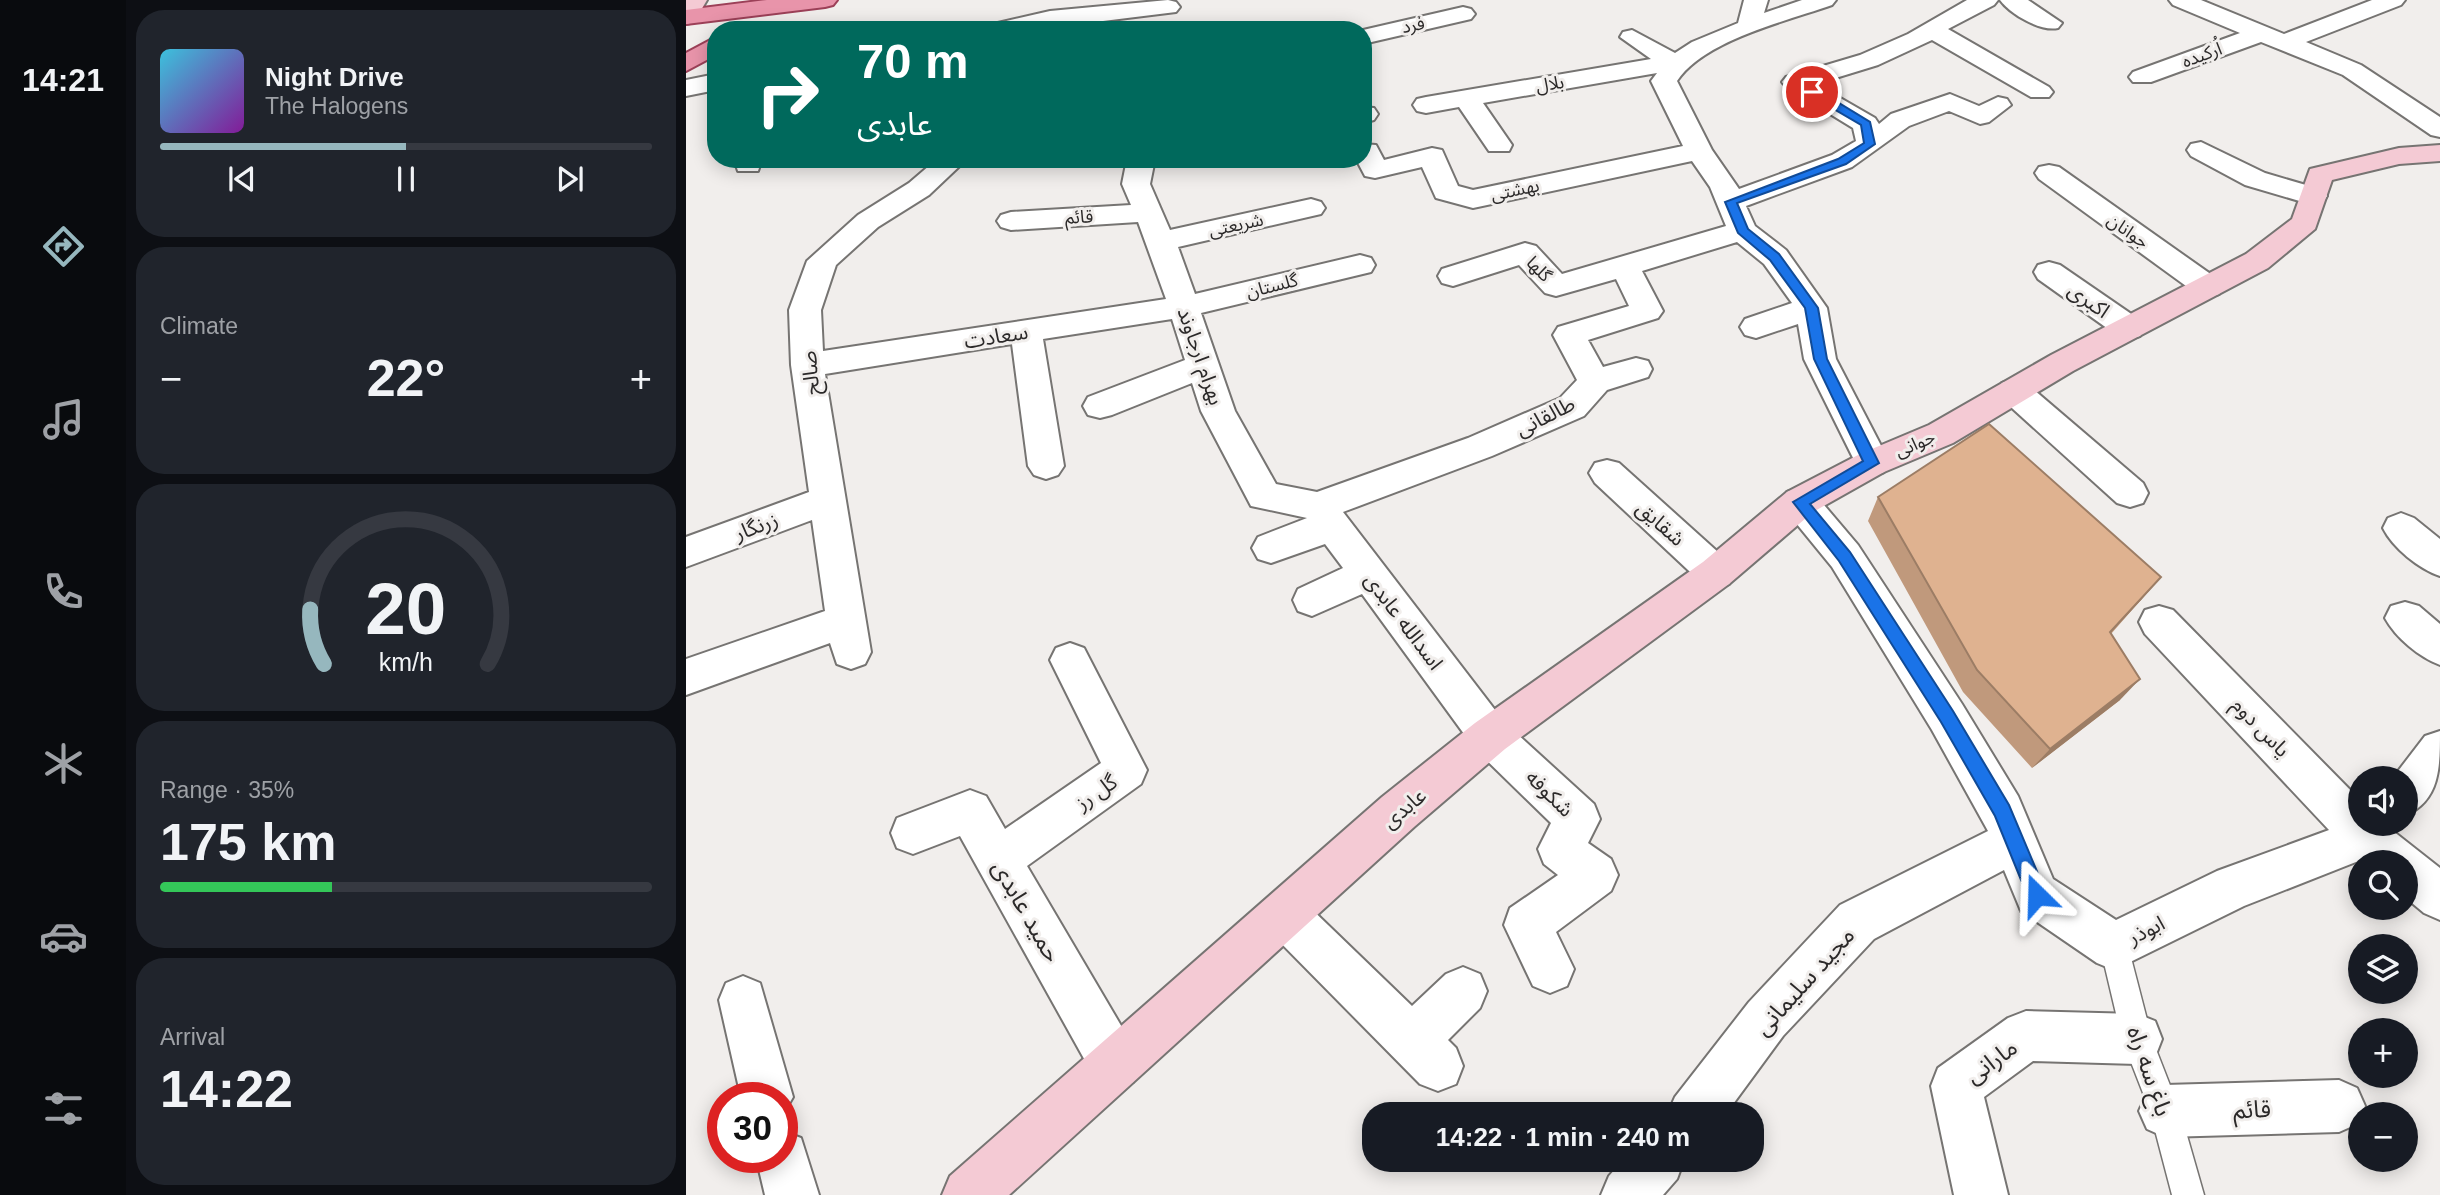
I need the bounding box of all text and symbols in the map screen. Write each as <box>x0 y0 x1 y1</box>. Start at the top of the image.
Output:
street label: فرد <box>1400 13 1427 38</box>
text: 70 m <box>857 34 969 88</box>
street label: اُرکیده <box>2178 35 2225 72</box>
icon: right <box>742 49 833 140</box>
text: 14:21 <box>22 62 104 98</box>
text: Night Drive <box>265 62 404 92</box>
pin <box>1782 62 1842 122</box>
street label: بلال <box>1535 72 1566 97</box>
icon: arrive <box>1793 73 1831 111</box>
text: The Halogens <box>265 93 408 119</box>
text: عابدی <box>857 106 932 142</box>
icon: previous <box>223 160 261 198</box>
icon: pause <box>387 160 425 198</box>
icon: next <box>551 160 589 198</box>
street label: بهشتی <box>1489 175 1541 206</box>
street label: قائم <box>1064 206 1094 231</box>
street label: شریعتی <box>1207 209 1265 242</box>
street label: جوانان <box>2103 210 2152 253</box>
icon: directions <box>39 222 88 271</box>
street label: گلها <box>1522 252 1556 286</box>
street label: گلستان <box>1244 270 1301 303</box>
street label: اکبری <box>2063 278 2114 323</box>
street label: بهرام ارجاوند <box>1169 304 1228 409</box>
text: Climate <box>160 313 238 339</box>
street label: سعادت <box>962 320 1030 352</box>
text: 22° <box>367 349 445 407</box>
street label: صالح <box>796 349 828 396</box>
text: − <box>160 358 182 400</box>
text: + <box>630 358 652 400</box>
street label: طالقانی <box>1512 391 1579 442</box>
icon: music <box>39 395 88 444</box>
street label: جوانی <box>1892 427 1938 462</box>
street label: شقایق <box>1631 496 1690 552</box>
street label: زرنگار <box>730 507 781 546</box>
icon: phone <box>39 567 88 616</box>
text: 20 <box>366 568 446 649</box>
street label: اسدالله عابدی <box>1359 568 1448 674</box>
text: km/h <box>379 647 433 675</box>
street label: یاس دوم <box>2224 693 2295 765</box>
icon: climate <box>39 739 88 788</box>
street label: شکوفه <box>1521 765 1578 822</box>
map controls <box>2348 766 2418 1172</box>
button: sound <box>2348 766 2418 836</box>
street label: گل رز <box>1070 769 1122 816</box>
text: Range · 35% <box>160 777 294 803</box>
street label: عابدی <box>1378 783 1431 833</box>
text: 175 km <box>160 813 336 871</box>
button: search <box>2348 850 2418 920</box>
street label: حمید عابدی <box>986 855 1067 967</box>
position arrow <box>2000 858 2074 932</box>
street label: ابوذر <box>2123 911 2169 950</box>
icon: car <box>39 912 88 961</box>
street label: مجید سلیمانی <box>1748 921 1860 1041</box>
button: layers <box>2348 934 2418 1004</box>
button: + <box>2348 1018 2418 1088</box>
street label: باغ سه راه <box>2118 1023 2178 1121</box>
text: Arrival <box>160 1024 225 1050</box>
street label: مارانی <box>1960 1033 2023 1090</box>
text: 14:22 <box>160 1060 293 1118</box>
speed limit sign: 30 <box>707 1082 798 1173</box>
icon: filters <box>39 1084 88 1133</box>
street label: قائم <box>2233 1095 2271 1127</box>
button: − <box>2348 1102 2418 1172</box>
text: 14:22 · 1 min · 240 m <box>1436 1122 1690 1152</box>

